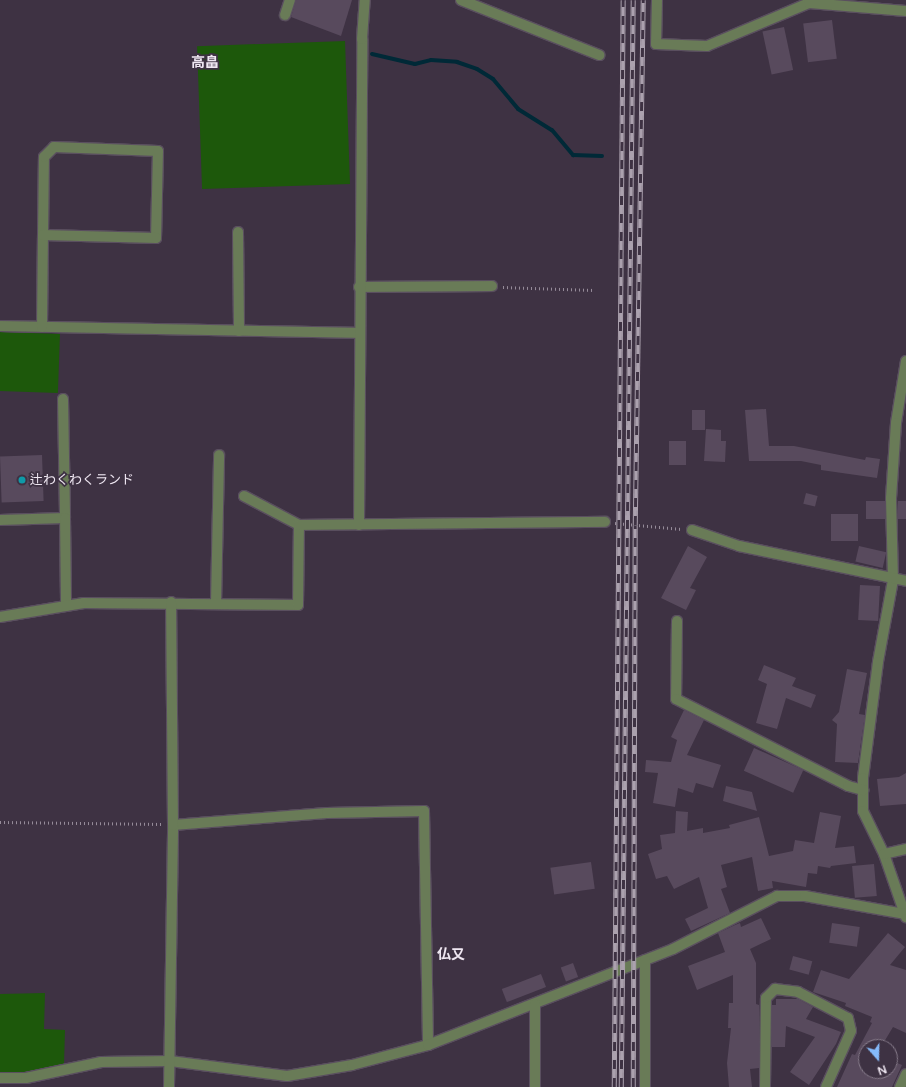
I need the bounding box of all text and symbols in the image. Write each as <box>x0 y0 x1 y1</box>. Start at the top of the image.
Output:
district label: 高畠 <box>191 55 219 71</box>
place label: 辻わくわくランド <box>30 472 134 488</box>
marker: 辻わくわくランド <box>17 475 27 485</box>
district label: 仏又 <box>437 947 465 963</box>
north arrow <box>858 1039 898 1079</box>
text: N <box>876 1062 888 1077</box>

